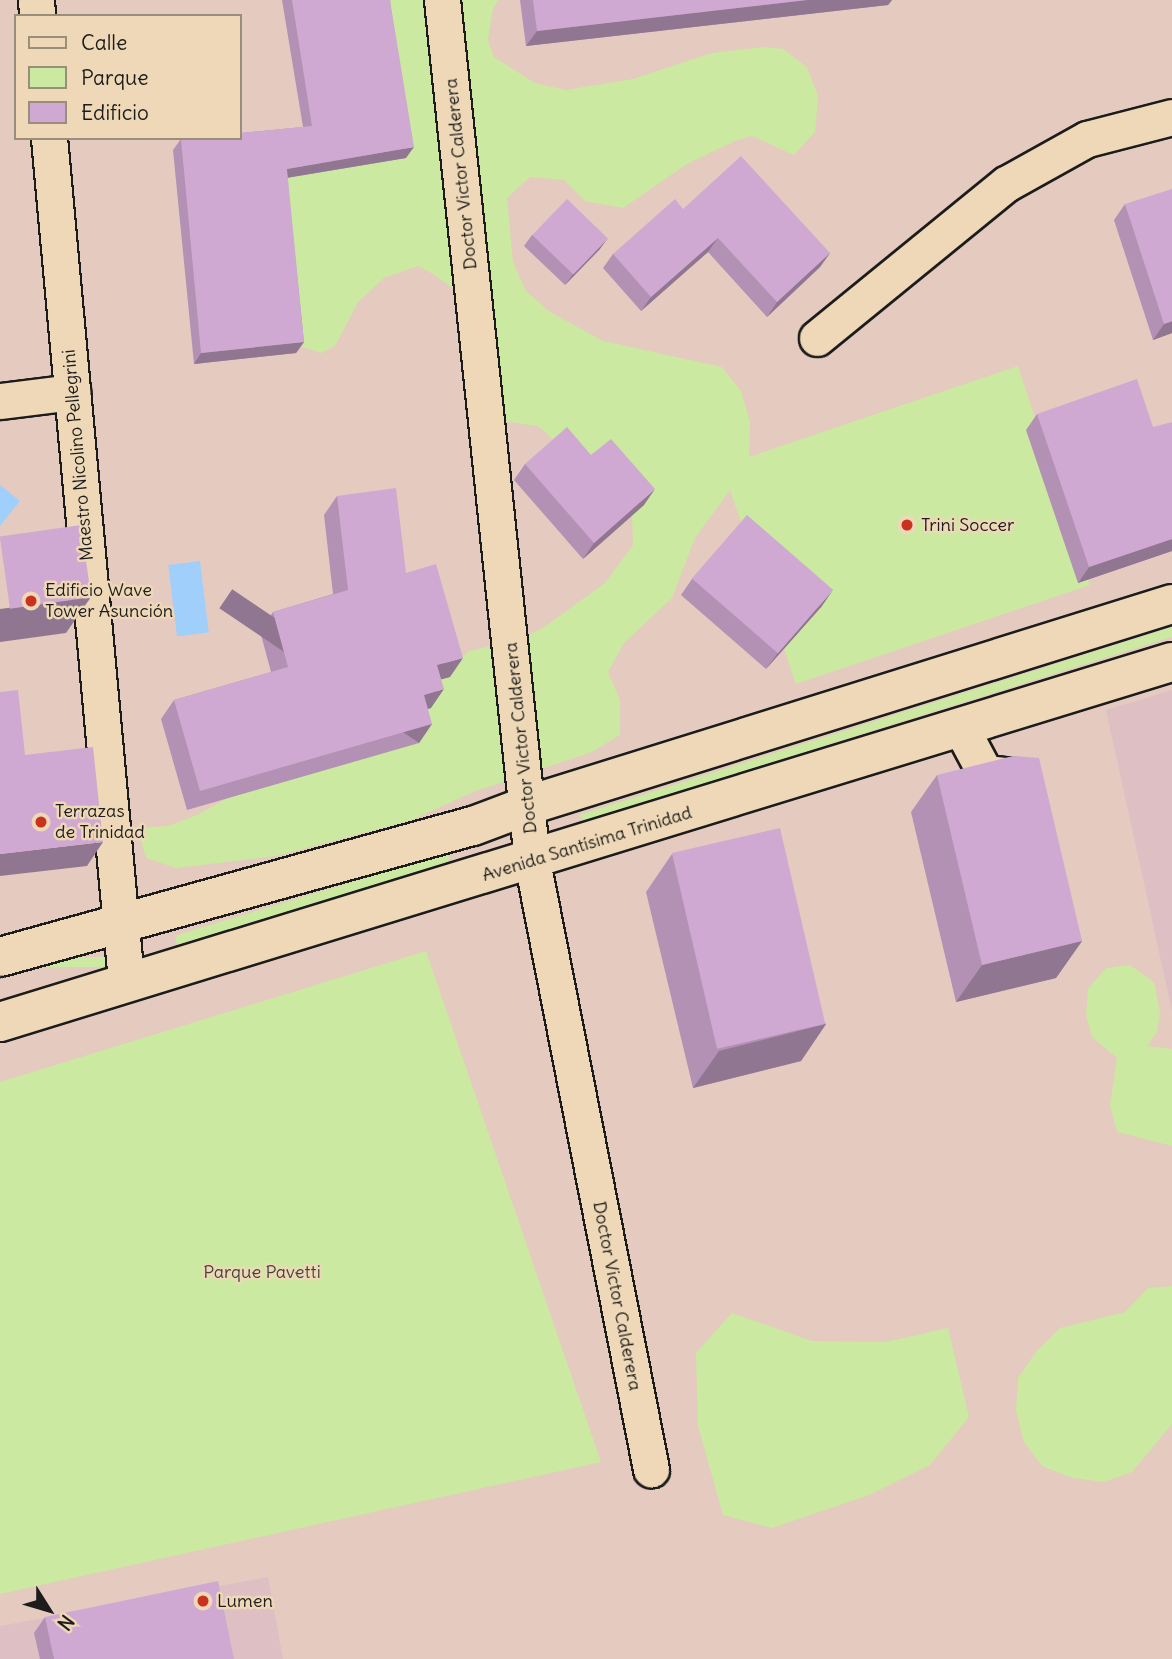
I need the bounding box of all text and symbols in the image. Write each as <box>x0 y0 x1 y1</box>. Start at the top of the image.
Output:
legend <box>14 14 242 140</box>
text: Calle <box>81 29 127 56</box>
text: Parque <box>81 64 149 91</box>
street label: Doctor Victor Calderera <box>440 77 482 271</box>
text: Edificio <box>81 99 149 126</box>
street label: Maestro Nicolino Pellegrini <box>58 348 98 562</box>
place label: Trini Soccer <box>921 514 1014 536</box>
marker: Trini Soccer <box>899 517 915 533</box>
place label: Edificio Wave Tower Asunción <box>45 580 173 622</box>
marker: Edificio Wave Tower Asunción <box>23 593 39 609</box>
street label: Doctor Victor Calderera <box>500 641 542 835</box>
place label: Terrazas de Trinidad <box>55 801 145 844</box>
street label: Avenida Santísima Trinidad <box>480 802 694 886</box>
marker: Terrazas de Trinidad <box>33 814 49 830</box>
street label: Doctor Victor Calderera <box>588 1200 646 1392</box>
park label: Parque Pavetti <box>203 1261 321 1283</box>
north arrow <box>14 1575 84 1645</box>
place label: Lumen <box>217 1590 273 1612</box>
marker: Lumen <box>195 1593 211 1609</box>
text: N <box>52 1610 79 1635</box>

